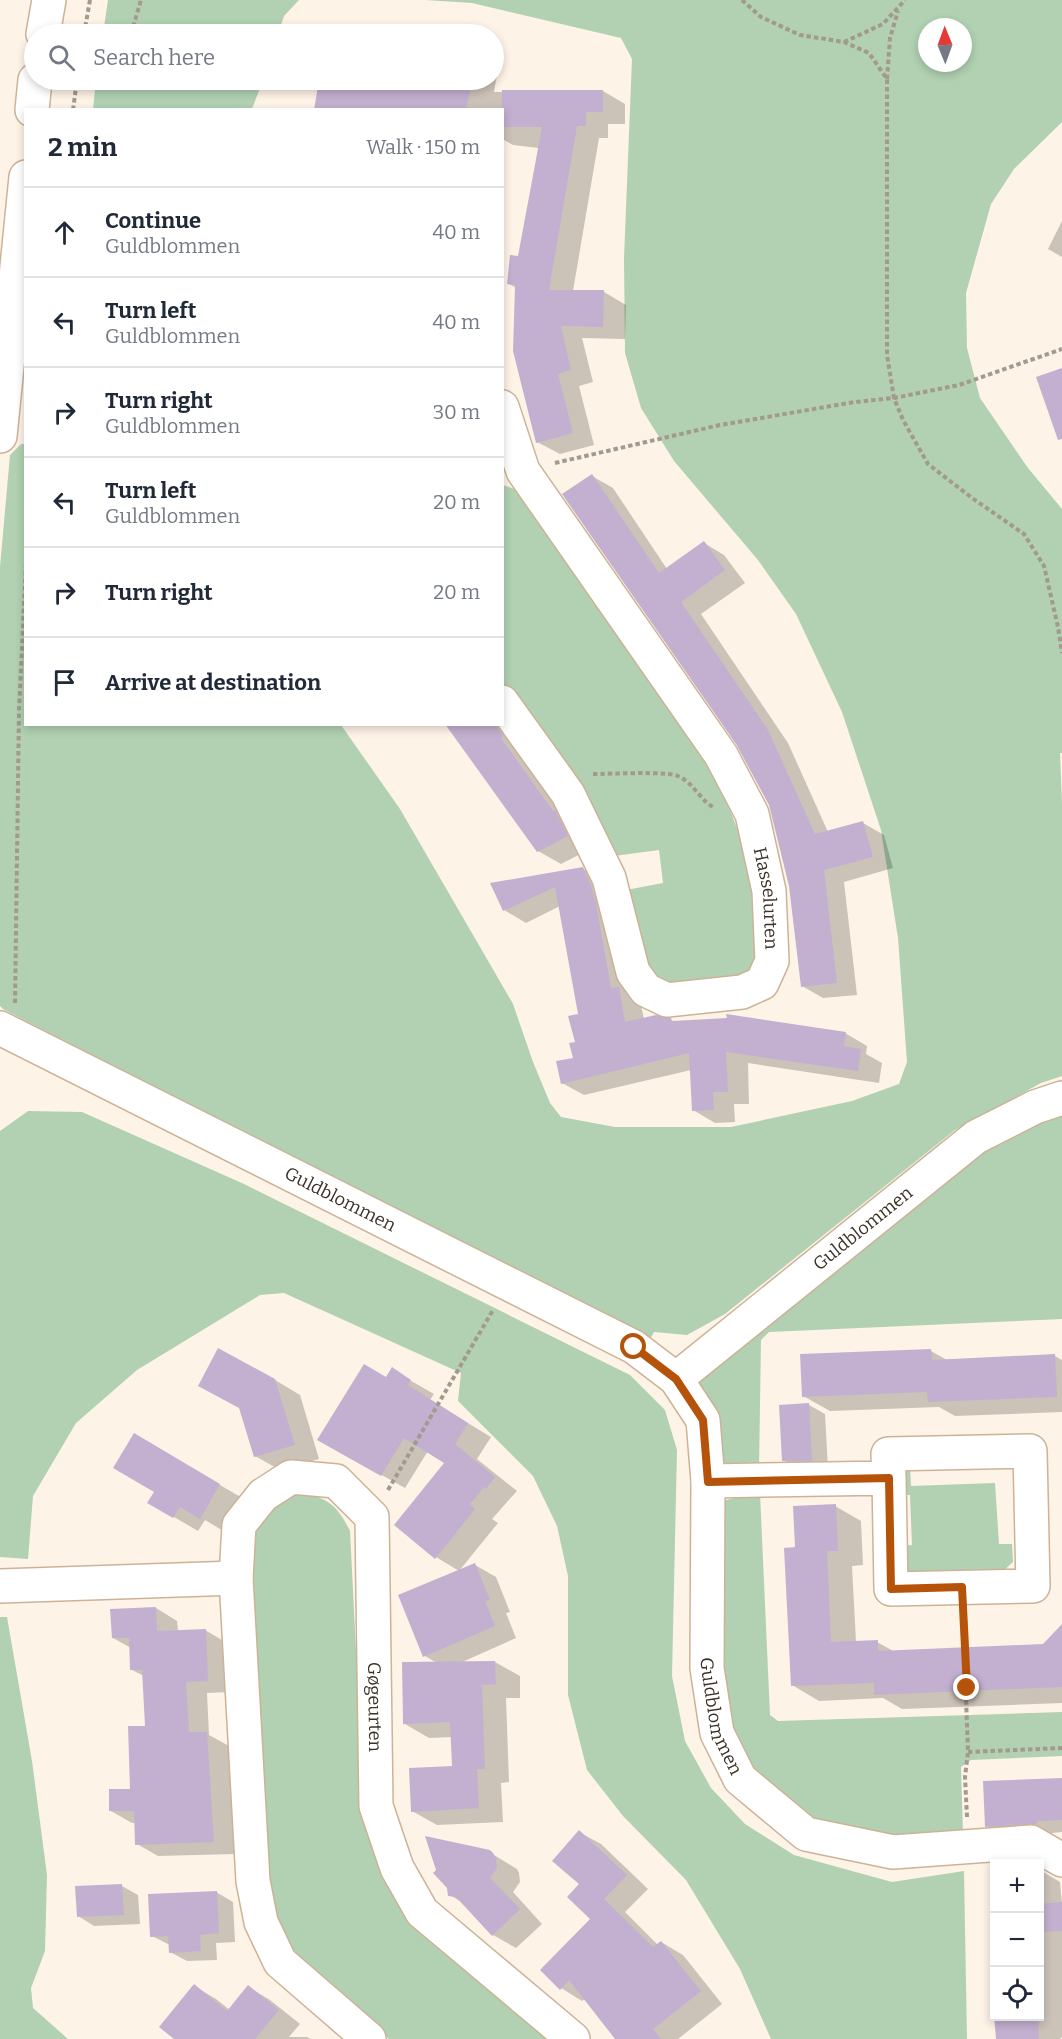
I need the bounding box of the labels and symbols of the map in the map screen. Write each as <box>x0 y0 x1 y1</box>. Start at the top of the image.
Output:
north arrow <box>918 18 972 72</box>
street label: Hasselurten <box>749 845 783 950</box>
street label: Guldblommen <box>281 1162 400 1237</box>
street label: Guldblommen <box>809 1181 918 1275</box>
route start <box>620 1333 646 1359</box>
street label: Guldblommen <box>696 1657 747 1779</box>
street label: Gøgeurten <box>363 1662 386 1753</box>
route end <box>953 1674 979 1700</box>

